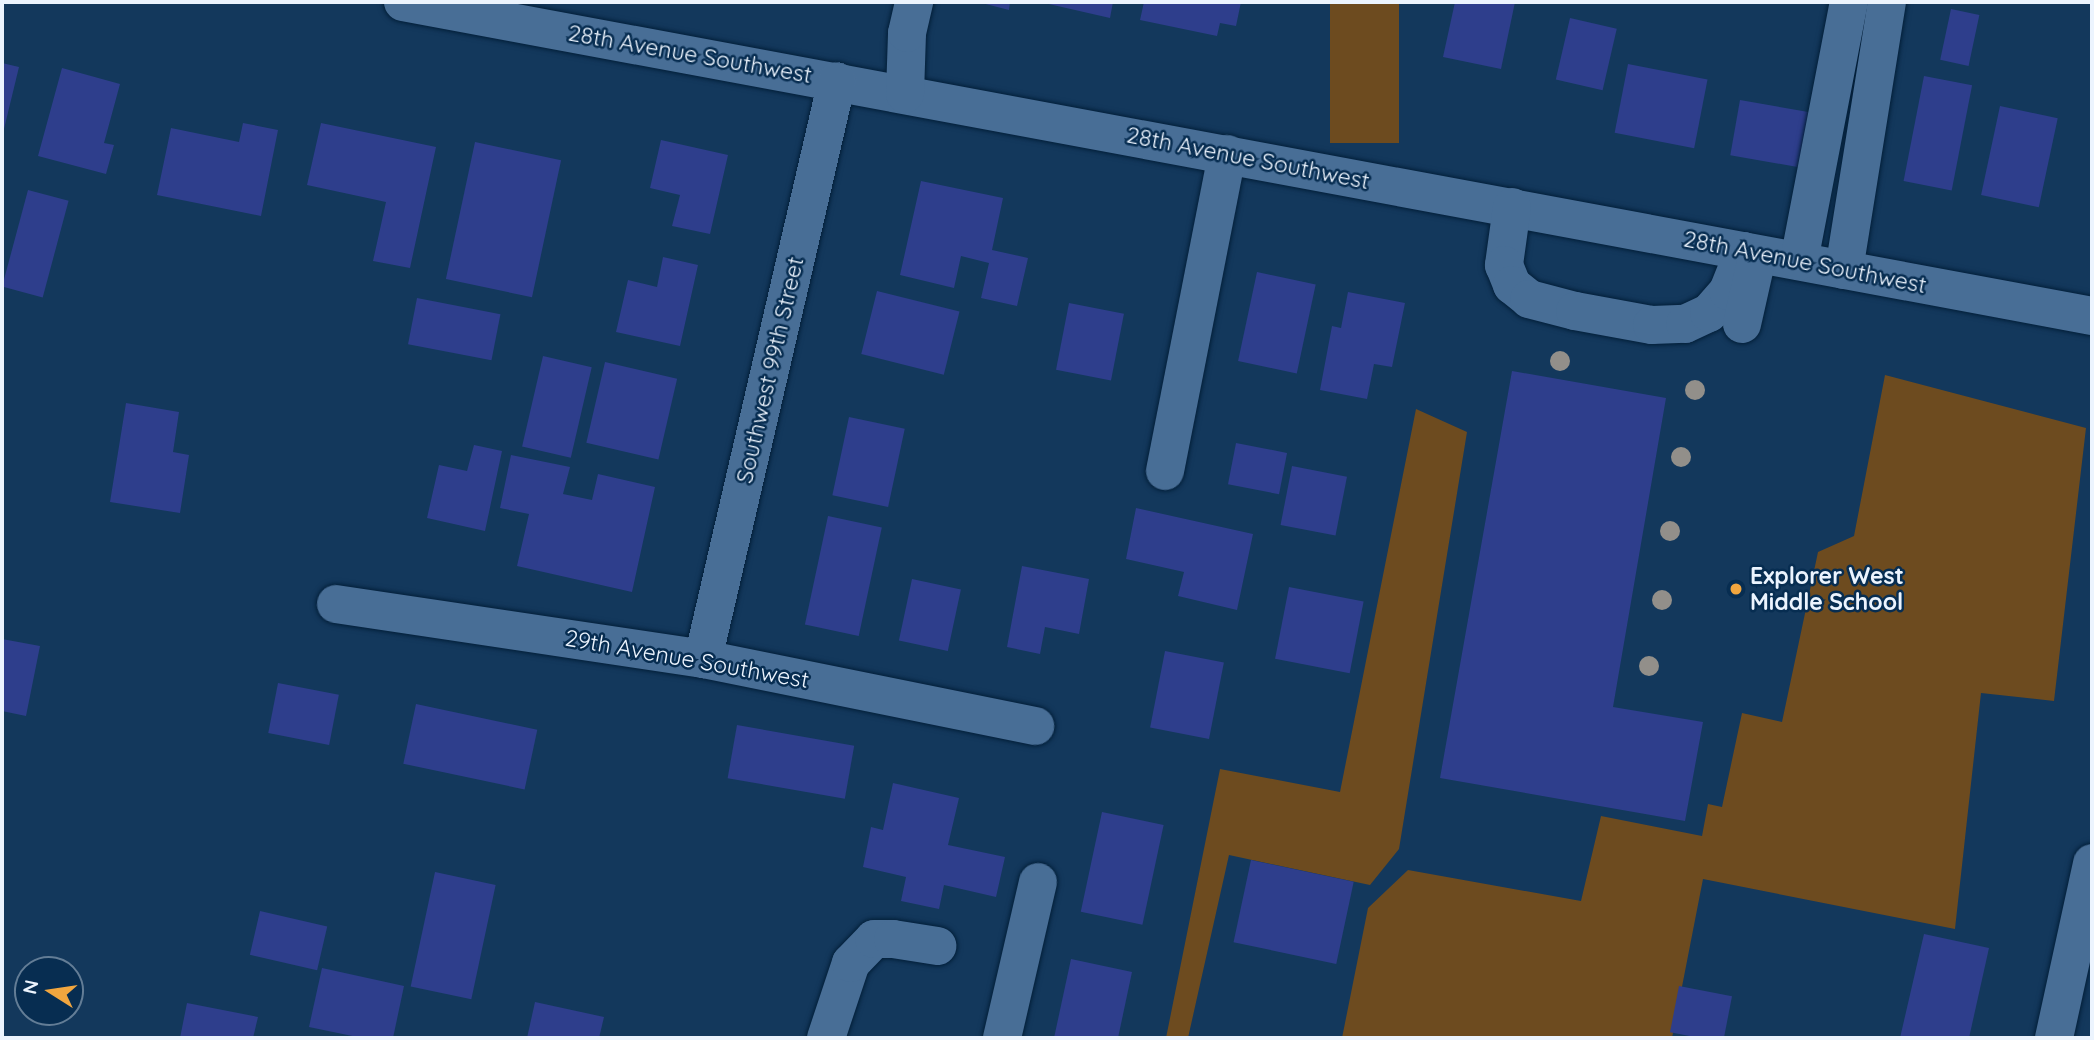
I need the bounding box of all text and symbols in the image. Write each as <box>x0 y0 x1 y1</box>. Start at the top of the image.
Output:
street label: 28th Avenue Southwest <box>566 19 814 89</box>
street label: 28th Avenue Southwest <box>1124 121 1372 195</box>
street label: 28th Avenue Southwest <box>1681 225 1929 299</box>
street label: Southwest 99th Street <box>731 254 809 486</box>
place label: Explorer West Middle School <box>1750 562 1904 616</box>
marker: Explorer West Middle School <box>1728 581 1744 597</box>
street label: 29th Avenue Southwest <box>563 624 811 694</box>
north arrow <box>14 956 84 1026</box>
text: N <box>17 978 44 996</box>

